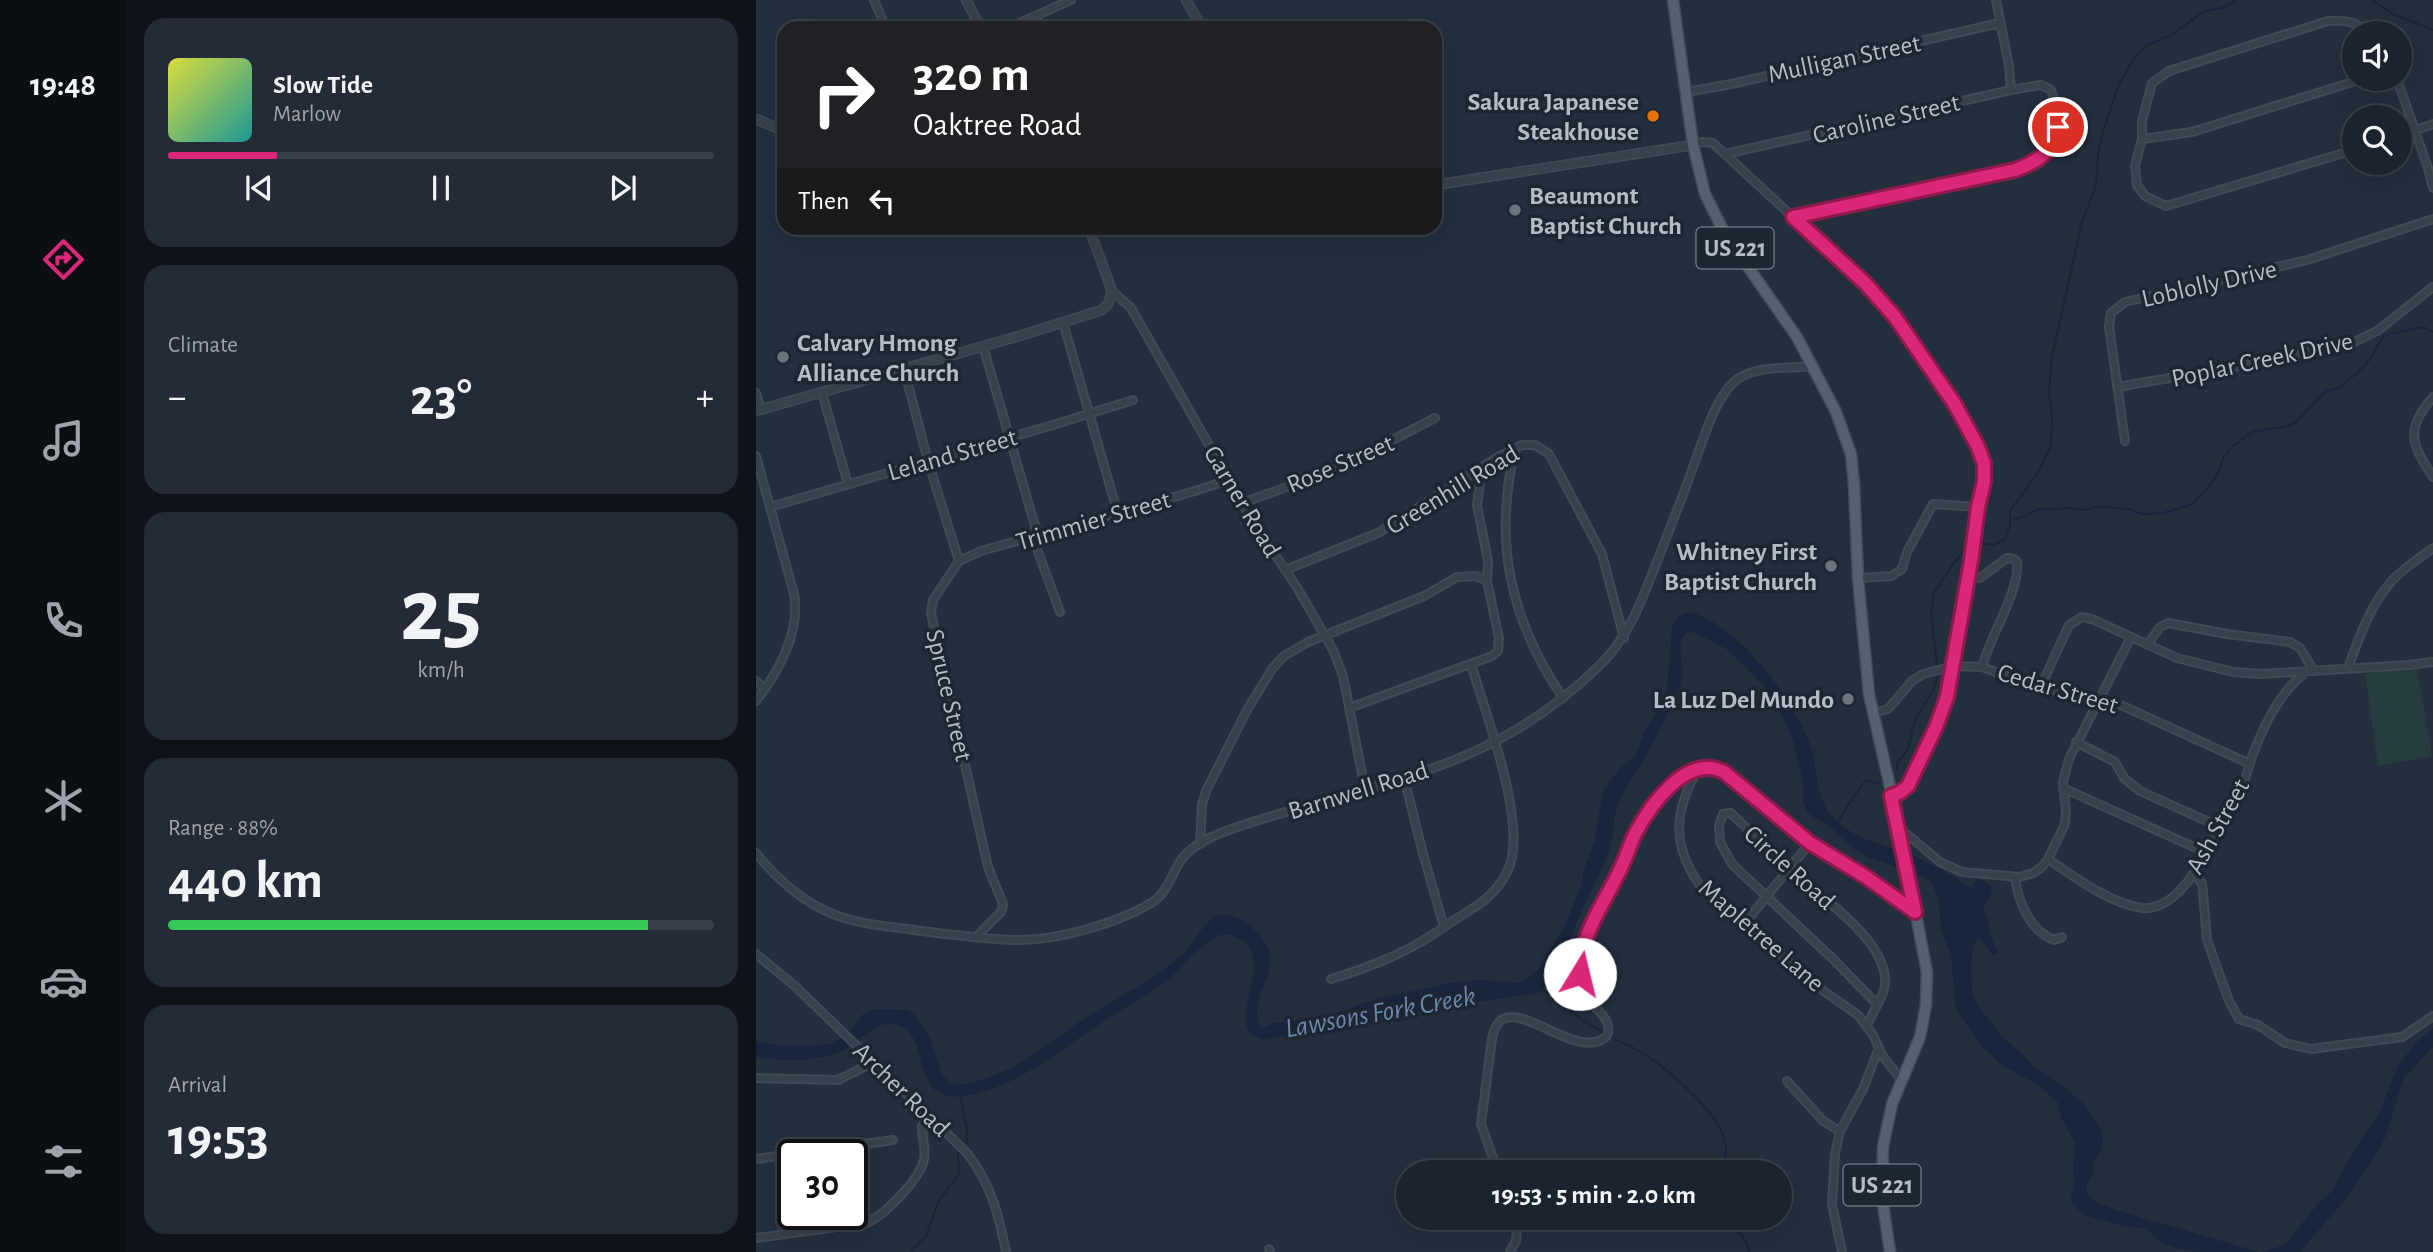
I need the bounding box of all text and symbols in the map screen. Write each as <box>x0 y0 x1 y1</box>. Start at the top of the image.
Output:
map controls <box>2342 21 2412 175</box>
button: sound <box>2342 21 2412 91</box>
street label: Mulligan Street <box>1766 30 1923 88</box>
icon: right <box>798 49 889 140</box>
text: 320 m <box>913 51 1030 100</box>
text: 19:48 <box>30 69 96 101</box>
text: Slow Tide <box>273 72 373 98</box>
place label: Sakura Japanese Steakhouse <box>1468 89 1639 145</box>
street label: Caroline Street <box>1810 89 1962 149</box>
pin <box>2028 97 2088 157</box>
text: Marlow <box>273 103 341 126</box>
button: search <box>2342 105 2412 175</box>
marker: Sakura Japanese Steakhouse <box>1645 108 1661 124</box>
icon: arrive <box>2039 108 2077 146</box>
text: Oaktree Road <box>913 109 1082 141</box>
icon: previous <box>240 169 278 207</box>
icon: pause <box>422 169 460 207</box>
icon: next <box>604 169 642 207</box>
icon: left <box>863 182 901 220</box>
place label: Beaumont Baptist Church <box>1529 183 1682 239</box>
text: Then <box>798 188 849 214</box>
marker: Beaumont Baptist Church <box>1507 202 1523 218</box>
road number: US 221 <box>1696 228 1774 268</box>
icon: directions <box>39 235 88 284</box>
street label: Loblolly Drive <box>2139 256 2279 312</box>
street label: Poplar Creek Drive <box>2169 328 2355 392</box>
place label: Calvary Hmong Alliance Church <box>797 330 959 386</box>
text: Climate <box>168 334 238 357</box>
marker: Calvary Hmong Alliance Church <box>775 349 791 365</box>
text: 23° <box>410 372 472 424</box>
text: − <box>168 379 186 417</box>
text: + <box>696 379 714 417</box>
icon: music <box>39 416 88 465</box>
street label: Leland Street <box>885 424 1020 486</box>
street label: Rose Street <box>1283 430 1398 498</box>
street label: Greenhill Road <box>1382 440 1523 540</box>
street label: Garner Road <box>1199 441 1286 562</box>
street label: Trimmier Street <box>1013 487 1173 555</box>
place label: Whitney First Baptist Church <box>1664 539 1817 595</box>
marker: Whitney First Baptist Church <box>1823 558 1839 574</box>
text: 25 <box>400 566 482 657</box>
icon: phone <box>39 596 88 645</box>
street label: Spruce Street <box>921 627 977 764</box>
text: km/h <box>417 659 465 682</box>
street label: Cedar Street <box>1994 659 2121 719</box>
place label: La Luz Del Mundo <box>1653 687 1834 713</box>
marker: La Luz Del Mundo <box>1840 691 1856 707</box>
street label: Barnwell Road <box>1285 757 1431 825</box>
street label: Ash Street <box>2181 775 2254 878</box>
icon: climate <box>39 776 88 825</box>
text: Range · 88% <box>168 817 278 840</box>
street label: Circle Road <box>1739 820 1840 915</box>
text: 440 km <box>168 855 323 907</box>
street label: Mapletree Lane <box>1694 875 1829 997</box>
position arrow <box>1543 937 1617 1011</box>
icon: car <box>39 957 88 1006</box>
water label: Lawsons Fork Creek <box>1283 982 1478 1044</box>
street label: Archer Road <box>848 1038 955 1142</box>
text: Arrival <box>168 1074 227 1097</box>
text: 19:53 <box>168 1112 269 1164</box>
icon: filters <box>39 1137 88 1186</box>
speed limit sign: 30 <box>777 1139 868 1230</box>
road number: US 221 <box>1844 1164 1920 1205</box>
text: 19:53 · 5 min · 2.0 km <box>1492 1182 1696 1208</box>

